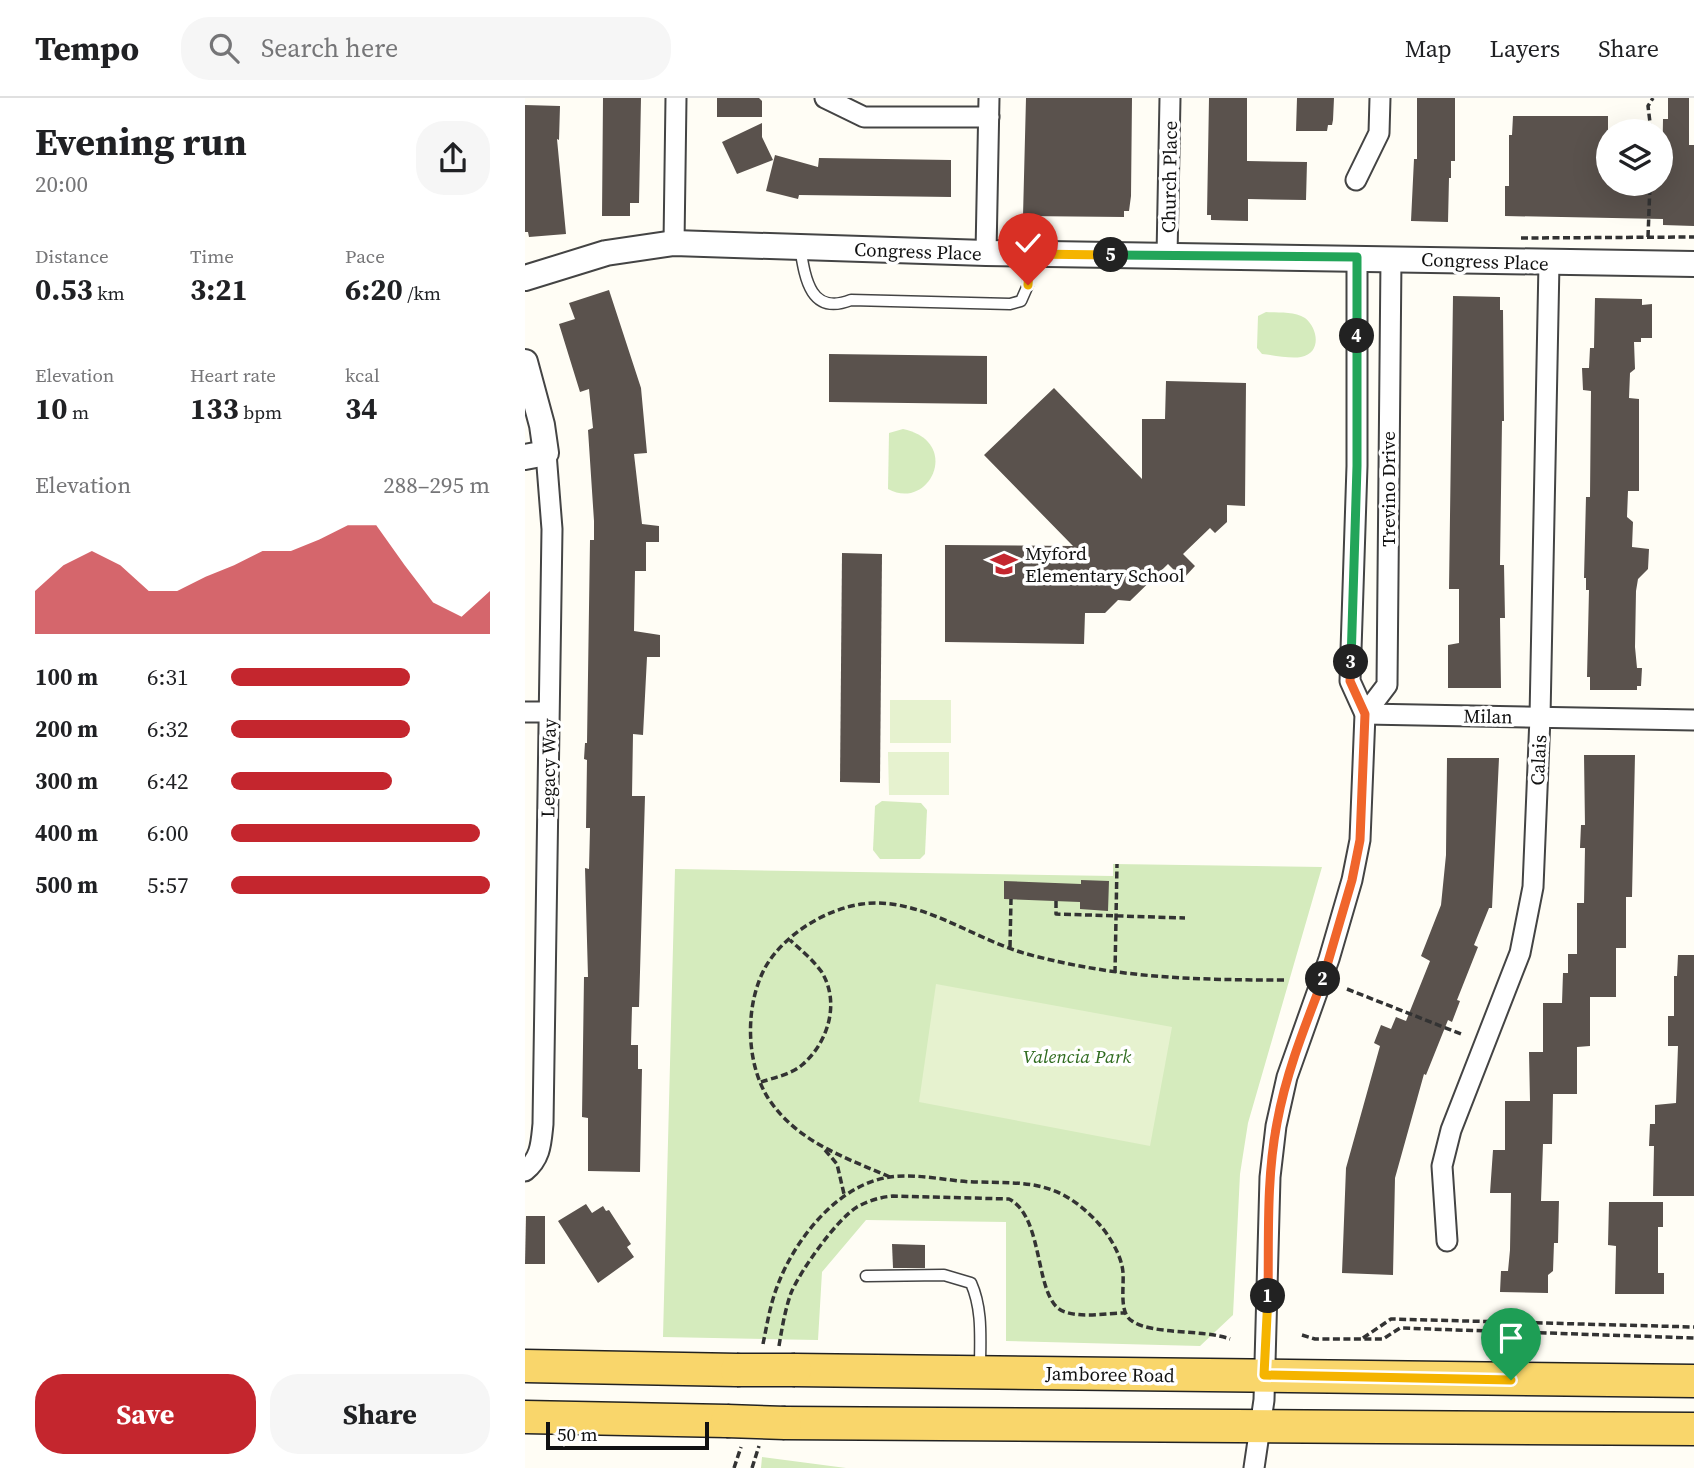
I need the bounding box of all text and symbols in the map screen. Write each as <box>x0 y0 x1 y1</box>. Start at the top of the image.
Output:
search box <box>181 17 671 80</box>
text: Tempo <box>35 26 139 71</box>
icon: search <box>205 29 243 67</box>
text: Search here <box>261 30 398 66</box>
text: Map <box>1405 32 1452 65</box>
text: Layers <box>1490 32 1560 65</box>
text: Share <box>1598 32 1659 65</box>
text: Evening run <box>35 116 247 168</box>
map controls <box>1596 119 1673 196</box>
button: layers <box>1596 119 1673 196</box>
button: share <box>416 121 490 195</box>
street label: Church Place <box>1155 121 1183 233</box>
text: 20:00 <box>35 168 88 200</box>
pin <box>998 213 1058 285</box>
icon: check <box>1009 224 1047 262</box>
street label: Congress Place <box>854 236 982 266</box>
pin: 5 <box>1093 238 1129 272</box>
text: 5 <box>1105 241 1116 267</box>
text: Distance <box>35 243 109 269</box>
text: Time <box>190 243 234 269</box>
text: Pace <box>345 243 385 269</box>
street label: Congress Place <box>1421 246 1549 276</box>
text: 0.53 <box>35 269 93 310</box>
text: 3:21 <box>190 269 248 310</box>
text: 6:20 <box>345 269 403 310</box>
text: km <box>93 280 125 306</box>
text: /km <box>403 280 441 306</box>
pin: 4 <box>1339 318 1375 354</box>
text: 4 <box>1351 322 1362 348</box>
text: Elevation <box>35 362 114 388</box>
text: Heart rate <box>190 362 276 388</box>
text: kcal <box>345 362 380 388</box>
text: 10 <box>35 388 68 429</box>
text: 133 <box>190 388 239 429</box>
text: 34 <box>345 388 378 429</box>
text: m <box>68 399 89 425</box>
text: bpm <box>239 399 282 425</box>
street label: Trevino Drive <box>1375 431 1401 547</box>
text: Elevation <box>35 469 131 501</box>
text: 288–295 m <box>383 469 490 501</box>
place label: Myford Elementary School <box>1025 540 1185 588</box>
school or university icon: Myford Elementary School <box>989 549 1019 579</box>
pin: 3 <box>1333 644 1369 680</box>
text: 3 <box>1345 648 1356 674</box>
text: 100 m <box>35 661 98 693</box>
text: 6:31 <box>147 661 188 693</box>
street label: Milan <box>1463 703 1513 729</box>
text: 200 m <box>35 713 98 745</box>
text: 6:32 <box>147 713 188 745</box>
street label: Legacy Way <box>534 718 562 818</box>
street label: Calais <box>1524 734 1552 786</box>
text: 300 m <box>35 765 98 797</box>
text: 6:42 <box>147 765 188 797</box>
text: 400 m <box>35 817 98 849</box>
text: 6:00 <box>147 817 188 849</box>
text: 500 m <box>35 869 98 901</box>
text: 5:57 <box>147 869 188 901</box>
pin: 2 <box>1305 962 1341 996</box>
text: 2 <box>1317 965 1328 991</box>
park label: Valencia Park <box>1023 1043 1131 1069</box>
pin: 1 <box>1251 1278 1285 1314</box>
text: 1 <box>1262 1282 1273 1308</box>
pin <box>1481 1308 1541 1380</box>
icon: arrive <box>1492 1319 1530 1357</box>
street label: Jamboree Road <box>1044 1360 1175 1388</box>
button: Save <box>35 1374 256 1454</box>
button: Share <box>270 1374 490 1454</box>
scale bar <box>546 1419 709 1451</box>
text: 50 m <box>557 1421 598 1447</box>

